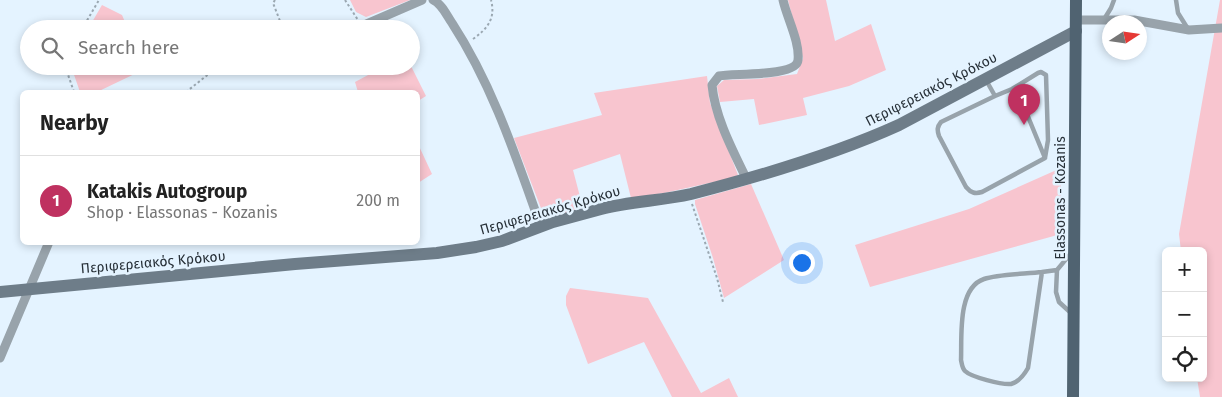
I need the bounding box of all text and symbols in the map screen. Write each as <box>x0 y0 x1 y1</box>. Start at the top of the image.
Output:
north arrow <box>1102 15 1147 60</box>
search box <box>20 20 420 75</box>
icon: search <box>38 34 66 62</box>
text: Search here <box>78 36 179 59</box>
street label: Περιφερειακός Κρόκου <box>863 49 1000 130</box>
pin: 1 <box>1008 84 1040 125</box>
text: Nearby <box>40 110 108 136</box>
street label: Elassonas - Kozanis <box>1052 136 1069 260</box>
text: Katakis Autogroup <box>87 180 247 203</box>
street label: Περιφερειακός Κρόκου <box>478 182 622 239</box>
text: 1 <box>52 191 60 210</box>
text: 200 m <box>356 191 400 210</box>
text: Shop · Elassonas - Kozanis <box>87 203 278 222</box>
map controls <box>1162 247 1207 382</box>
button: + <box>1162 247 1207 292</box>
street label: Περιφερειακός Κρόκου <box>80 248 226 277</box>
your location <box>789 250 815 276</box>
button: − <box>1162 292 1207 337</box>
button: locate <box>1162 337 1207 382</box>

